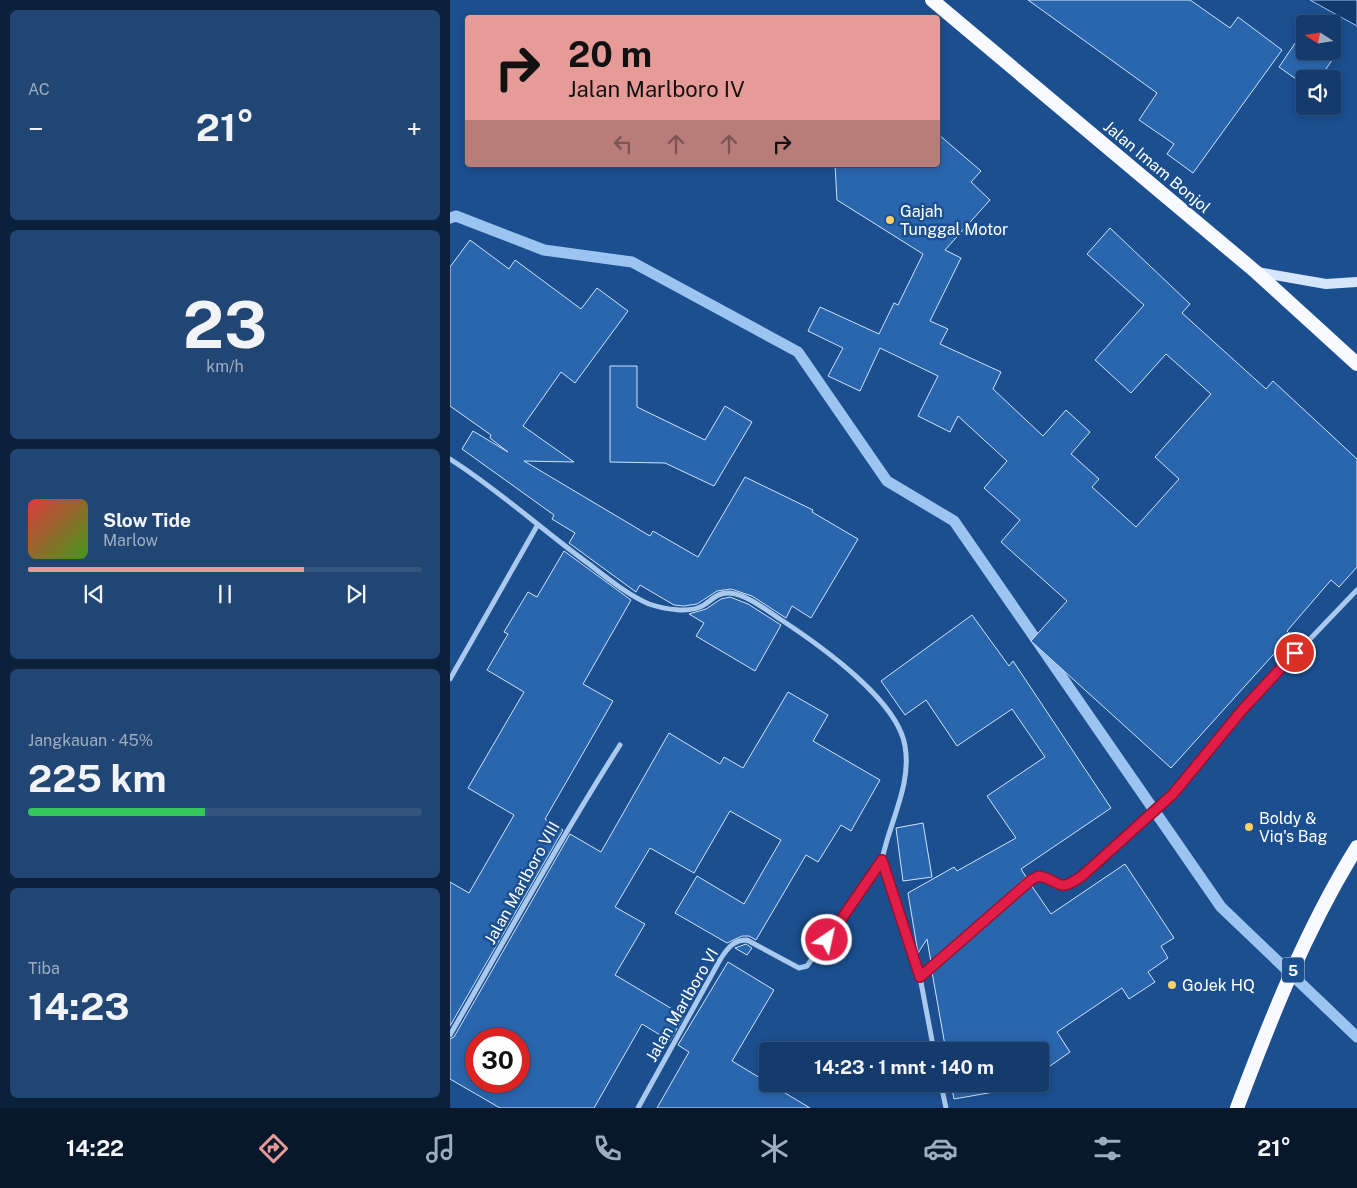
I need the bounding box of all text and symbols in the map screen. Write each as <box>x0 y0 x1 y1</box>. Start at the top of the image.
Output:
north arrow <box>1296 15 1341 60</box>
map controls <box>1296 15 1341 115</box>
text: 20 m <box>568 34 652 75</box>
icon: right <box>485 35 550 100</box>
button: sound <box>1296 70 1341 115</box>
text: Jalan Marlboro IV <box>568 76 745 102</box>
text: AC <box>28 80 50 99</box>
text: 21° <box>196 105 254 150</box>
text: − <box>28 112 44 145</box>
text: + <box>406 112 422 145</box>
street label: Jalan Imam Bonjol <box>1100 117 1214 217</box>
icon: left <box>609 130 637 158</box>
icon: ahead <box>662 130 690 158</box>
icon: ahead <box>715 130 743 158</box>
icon: right <box>768 130 796 158</box>
place label: Gajah Tunggal Motor <box>900 202 1008 239</box>
marker: Gajah Tunggal Motor <box>884 214 896 226</box>
text: 23 <box>183 286 267 363</box>
text: km/h <box>206 357 244 376</box>
text: Slow Tide <box>103 509 191 531</box>
text: Marlow <box>103 531 158 550</box>
icon: previous <box>80 580 108 608</box>
icon: pause <box>211 580 239 608</box>
icon: next <box>342 580 370 608</box>
pin <box>1274 632 1316 674</box>
icon: arrive <box>1281 639 1309 667</box>
text: Jangkauan · 45% <box>28 731 153 750</box>
text: 225 km <box>28 756 167 801</box>
place label: Boldy & Viq's Bag <box>1259 809 1327 846</box>
street label: Jalan Marlboro VIII <box>480 818 564 948</box>
marker: Boldy & Viq's Bag <box>1243 821 1255 833</box>
position arrow <box>800 913 852 965</box>
street label: Jalan Marlboro VI <box>642 945 722 1065</box>
road number: 5 <box>1282 958 1304 982</box>
text: Tiba <box>28 959 60 978</box>
place label: GoJek HQ <box>1182 976 1255 995</box>
marker: GoJek HQ <box>1166 979 1178 991</box>
text: 14:23 <box>28 984 130 1029</box>
speed limit sign: 30 <box>465 1028 530 1093</box>
text: 14:23 · 1 mnt · 140 m <box>814 1056 994 1078</box>
icon: directions <box>256 1131 291 1166</box>
icon: music <box>423 1131 458 1166</box>
icon: phone <box>590 1131 625 1166</box>
icon: climate <box>757 1131 792 1166</box>
icon: car <box>923 1131 958 1166</box>
icon: filters <box>1090 1131 1125 1166</box>
text: 14:22 <box>66 1135 124 1161</box>
text: 21° <box>1257 1135 1291 1161</box>

